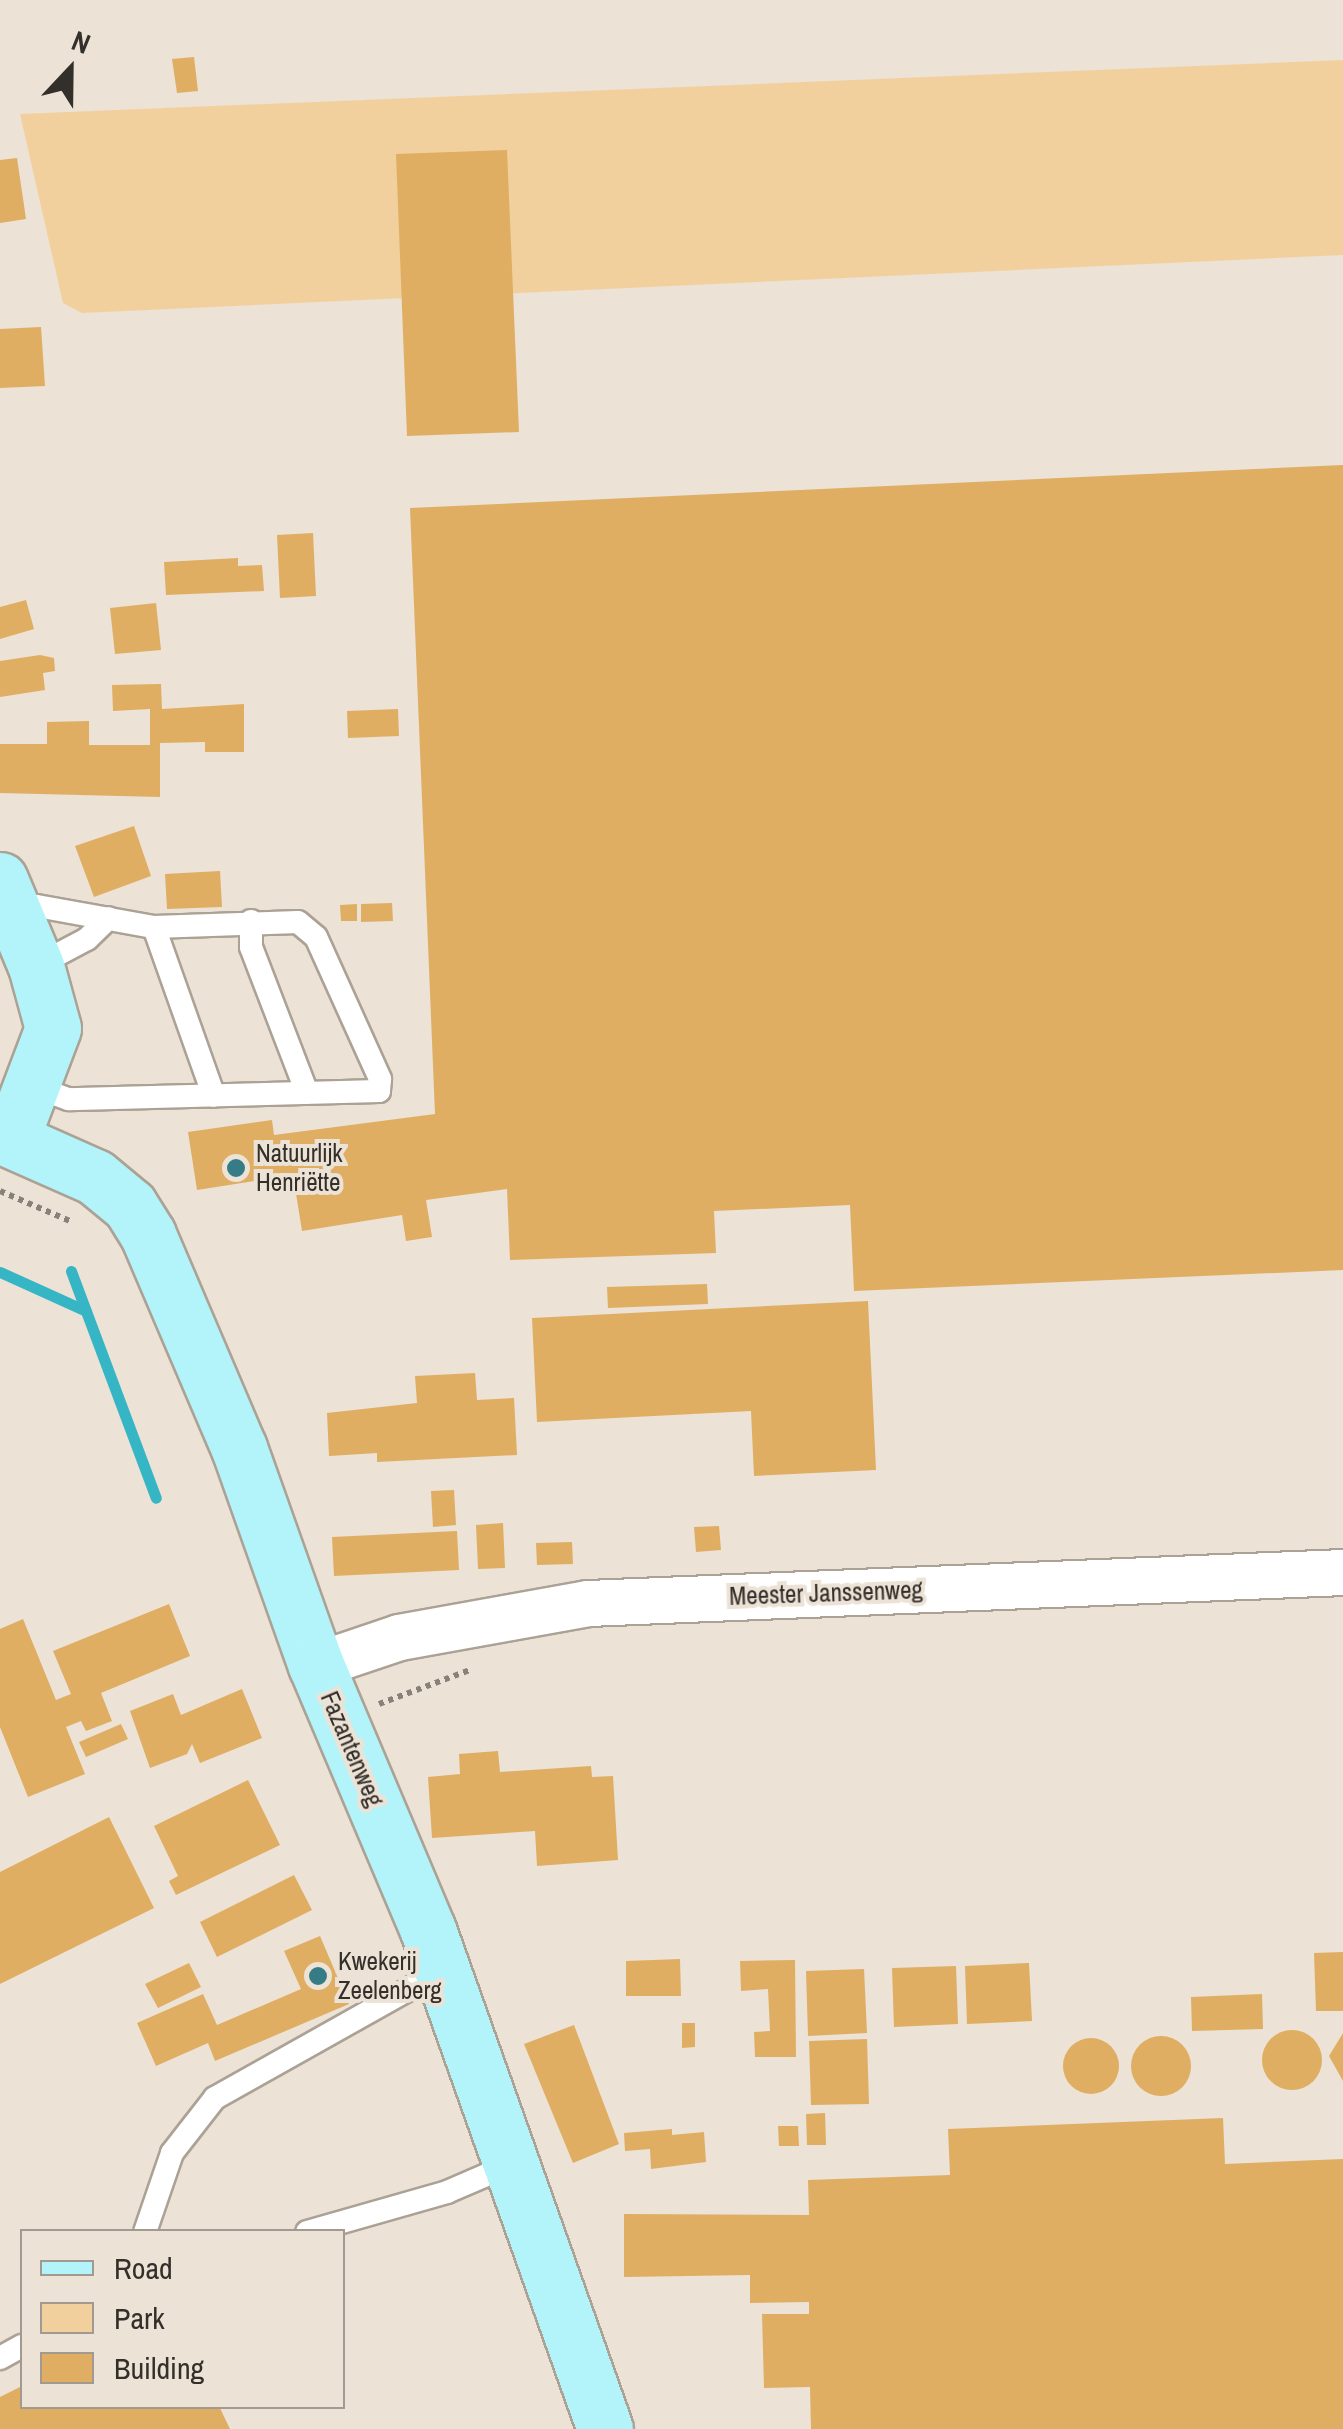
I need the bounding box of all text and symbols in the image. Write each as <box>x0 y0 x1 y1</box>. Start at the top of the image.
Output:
north arrow <box>20 20 120 120</box>
text: N <box>66 21 96 63</box>
place label: Natuurlijk Henriëtte <box>256 1139 343 1198</box>
marker: Natuurlijk Henriëtte <box>225 1157 247 1179</box>
street label: Meester Janssenweg <box>729 1575 923 1611</box>
street label: Fazantenweg <box>314 1687 390 1811</box>
place label: Kwekerij Zeelenberg <box>338 1947 442 2006</box>
marker: Kwekerij Zeelenberg <box>307 1965 329 1987</box>
legend <box>20 2229 345 2409</box>
text: Road <box>114 2248 173 2288</box>
text: Park <box>114 2298 165 2338</box>
text: Building <box>114 2348 204 2388</box>

